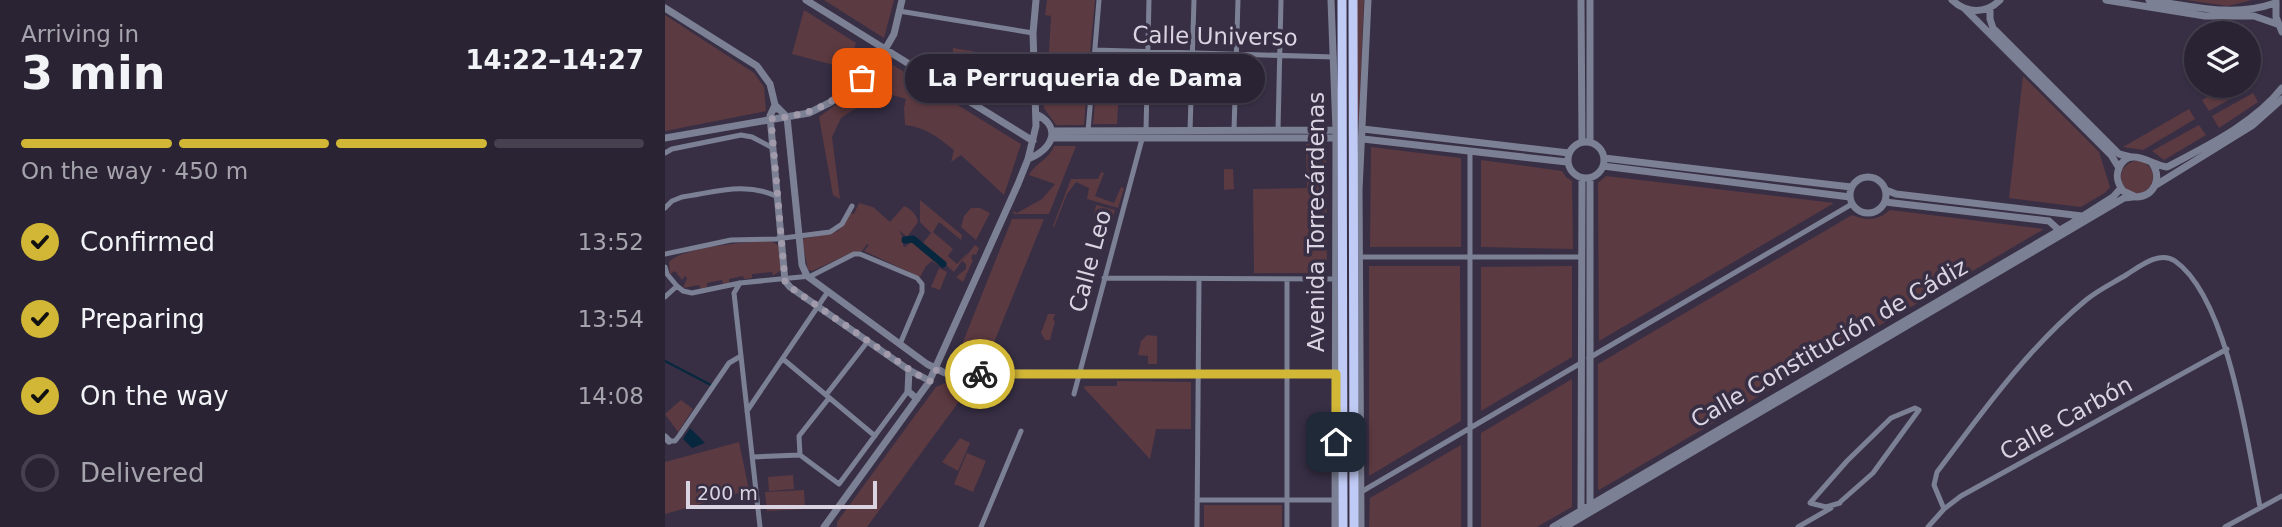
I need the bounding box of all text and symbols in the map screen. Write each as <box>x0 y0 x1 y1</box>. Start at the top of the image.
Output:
text: Arriving in <box>21 21 139 47</box>
map controls <box>2184 21 2261 98</box>
button: layers <box>2184 21 2261 98</box>
street label: Calle Universo <box>1132 22 1298 50</box>
text: 14:22–14:27 <box>465 45 644 75</box>
text: 3 min <box>21 46 165 100</box>
pin <box>832 48 892 108</box>
callout: La Perruqueria de Dama <box>904 54 1265 102</box>
icon: bag <box>843 59 881 97</box>
text: La Perruqueria de Dama <box>927 65 1243 91</box>
street label: Avenida Torrecárdenas <box>1303 92 1329 352</box>
text: On the way · 450 m <box>21 158 248 184</box>
street label: Calle Leo <box>1064 207 1116 315</box>
icon: check <box>21 223 59 261</box>
text: Confirmed <box>80 227 215 257</box>
text: 13:52 <box>578 229 644 255</box>
street label: Calle Constitución de Cádiz <box>1686 253 1972 433</box>
icon: check <box>21 300 59 338</box>
text: Preparing <box>80 304 205 334</box>
text: 13:54 <box>578 306 644 332</box>
courier <box>945 339 1015 409</box>
icon: bike <box>961 355 999 393</box>
street label: Calle Carbón <box>1995 371 2137 465</box>
icon: check <box>21 377 59 415</box>
text: On the way <box>80 381 229 411</box>
text: 14:08 <box>578 383 644 409</box>
pin <box>1306 412 1366 472</box>
icon: home <box>1317 423 1355 461</box>
text: Delivered <box>80 458 204 488</box>
scale bar <box>686 478 877 510</box>
text: 200 m <box>697 482 758 504</box>

